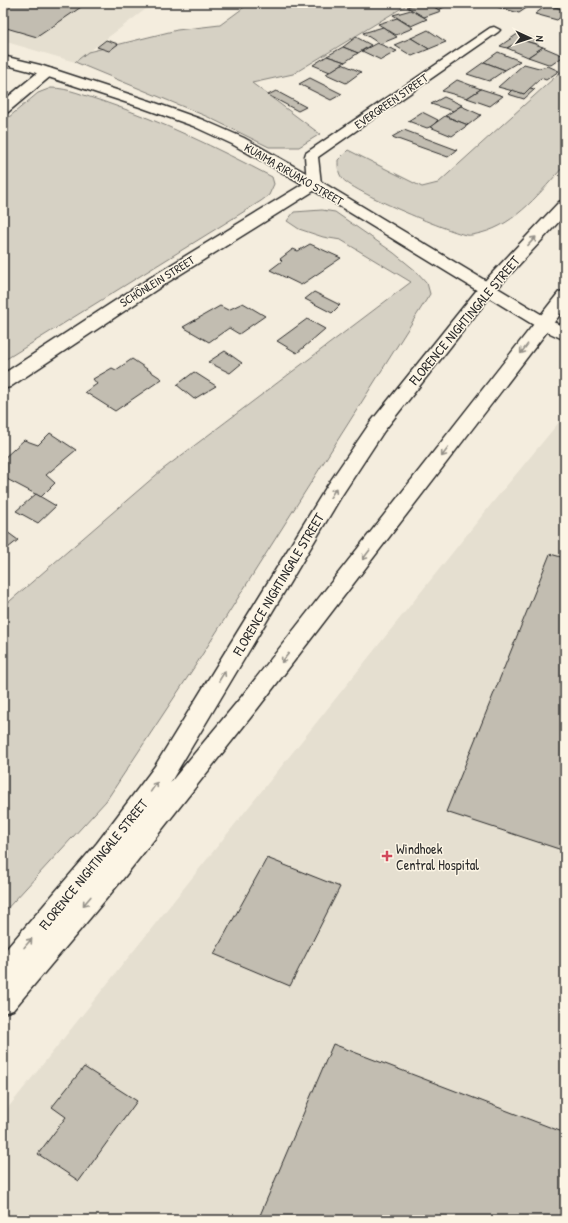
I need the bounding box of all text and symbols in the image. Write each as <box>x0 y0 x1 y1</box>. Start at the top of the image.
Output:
north arrow <box>510 18 550 58</box>
text: N <box>533 35 547 42</box>
street label: EVERGREEN STREET <box>351 69 432 133</box>
street label: KUAIMA RIRUAKO STREET <box>241 139 347 210</box>
one-way arrow <box>527 236 536 246</box>
street label: SCHÖNLEIN STREET <box>116 251 198 311</box>
street label: FLORENCE NIGHTINGALE STREET <box>404 251 524 389</box>
one-way arrow <box>519 343 528 354</box>
one-way arrow <box>440 446 449 457</box>
one-way arrow <box>329 487 337 499</box>
street label: FLORENCE NIGHTINGALE STREET <box>227 509 328 660</box>
one-way arrow <box>361 550 370 561</box>
one-way arrow <box>281 652 290 663</box>
one-way arrow <box>218 671 226 682</box>
one-way arrow <box>150 782 158 793</box>
street label: FLORENCE NIGHTINGALE STREET <box>34 794 152 934</box>
place label: Windhoek Central Hospital <box>396 839 479 875</box>
marker: Windhoek Central Hospital <box>381 850 393 862</box>
one-way arrow <box>83 896 92 907</box>
one-way arrow <box>24 937 33 948</box>

